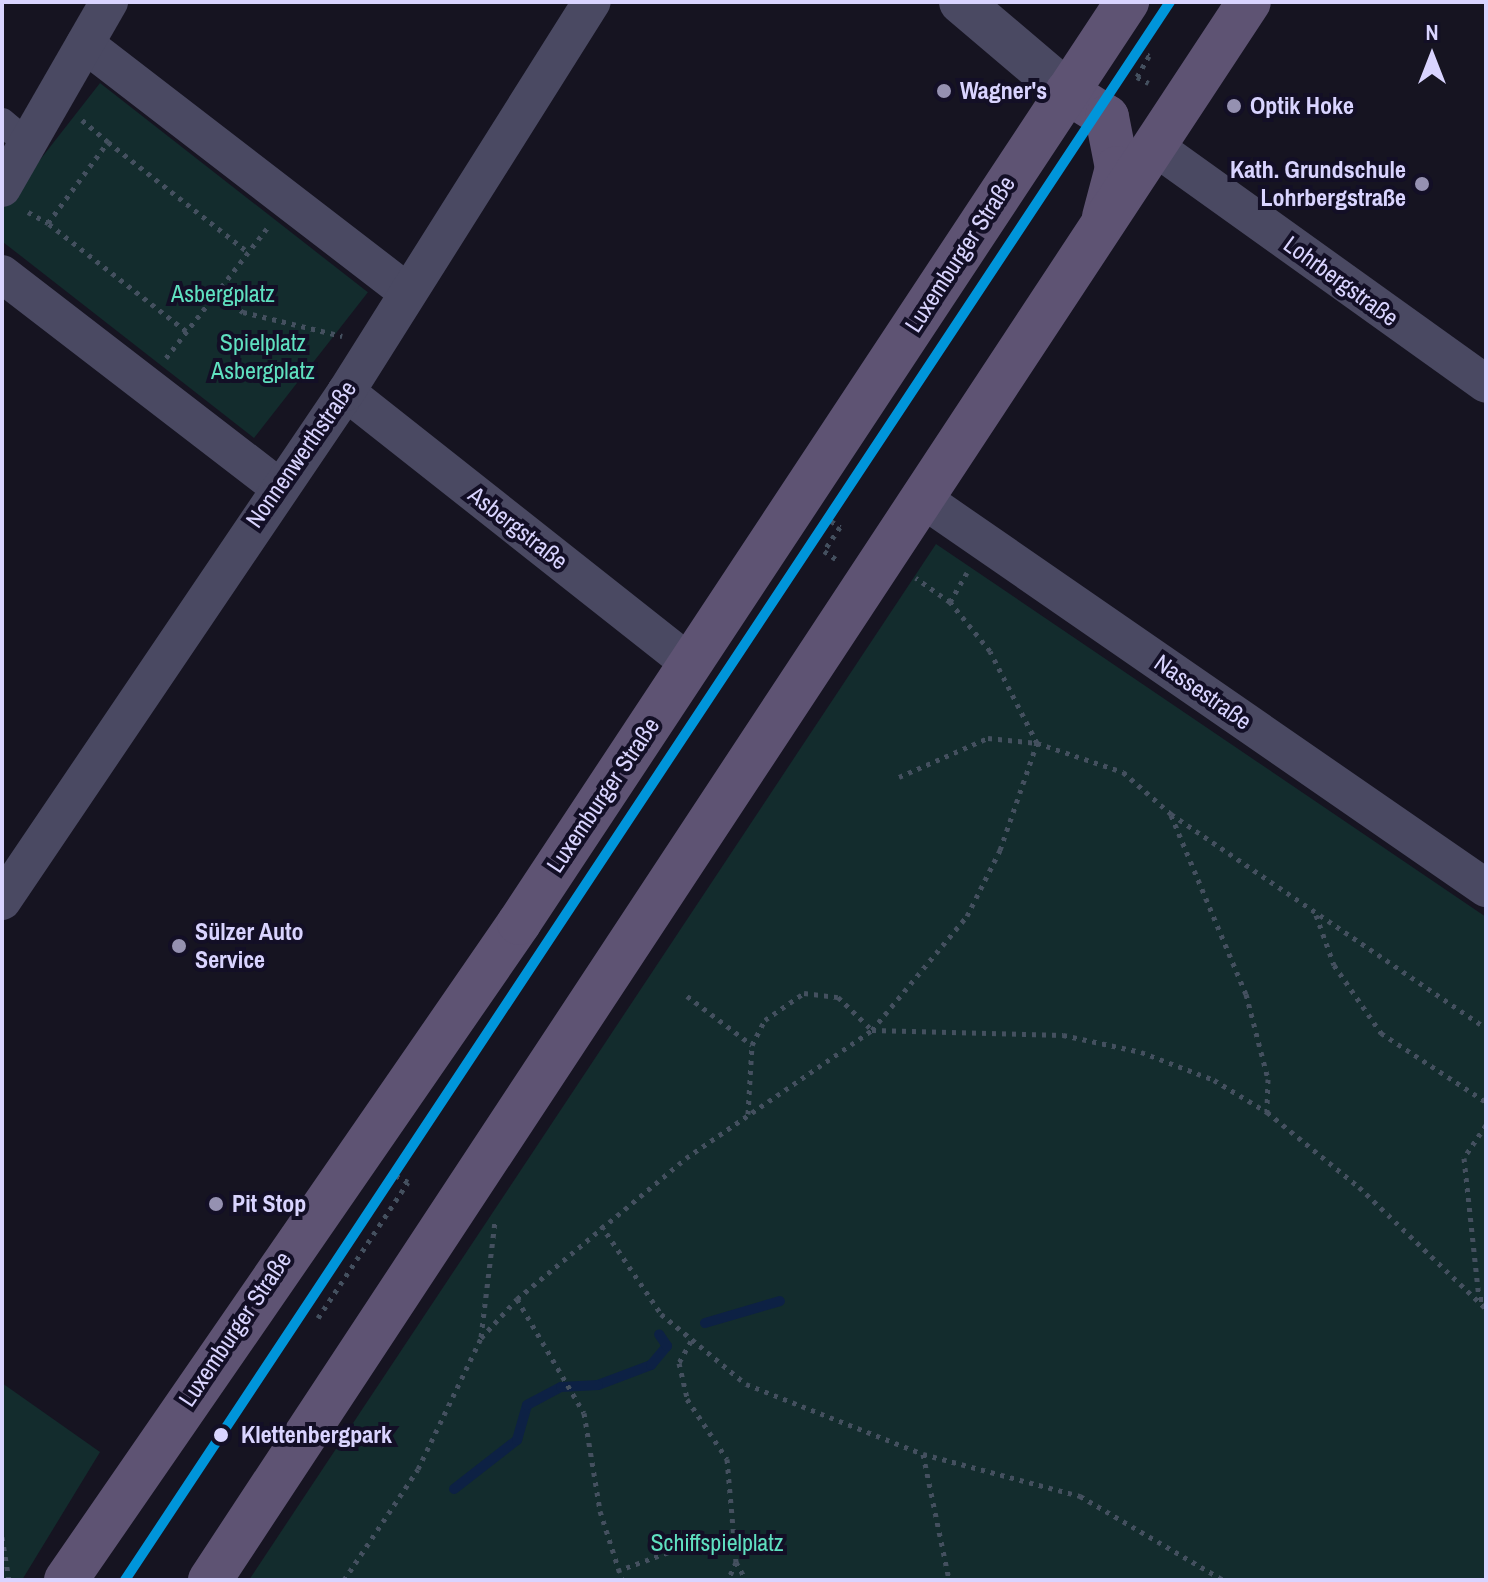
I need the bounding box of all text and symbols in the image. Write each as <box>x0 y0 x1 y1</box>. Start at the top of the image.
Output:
north arrow <box>1392 16 1472 96</box>
text: N <box>1425 17 1439 47</box>
place label: Wagner's <box>960 77 1047 105</box>
marker: Wagner's <box>935 82 953 100</box>
place label: Optik Hoke <box>1250 92 1354 120</box>
marker: Optik Hoke <box>1225 97 1243 115</box>
place label: Kath. Grundschule Lohrbergstraße <box>1230 156 1406 212</box>
street label: Luxemburger Straße <box>899 170 1021 338</box>
marker: Kath. Grundschule Lohrbergstraße <box>1413 175 1431 193</box>
street label: Lohrbergstraße <box>1278 230 1404 332</box>
park label: Asbergplatz <box>171 280 275 308</box>
park label: Spielplatz Asbergplatz <box>211 329 315 385</box>
street label: Nonnenwerthstraße <box>240 375 362 533</box>
street label: Asbergstraße <box>463 480 573 576</box>
street label: Nassestraße <box>1149 648 1257 736</box>
street label: Luxemburger Straße <box>541 712 665 878</box>
place label: Sülzer Auto Service <box>195 918 304 974</box>
marker: Sülzer Auto Service <box>170 937 188 955</box>
place label: Pit Stop <box>232 1190 306 1218</box>
marker: Pit Stop <box>207 1195 225 1213</box>
street label: Luxemburger Straße <box>173 1246 297 1412</box>
place label: Klettenbergpark <box>241 1421 392 1449</box>
marker: Klettenbergpark <box>208 1422 234 1448</box>
park label: Schiffspielplatz <box>650 1529 784 1557</box>

